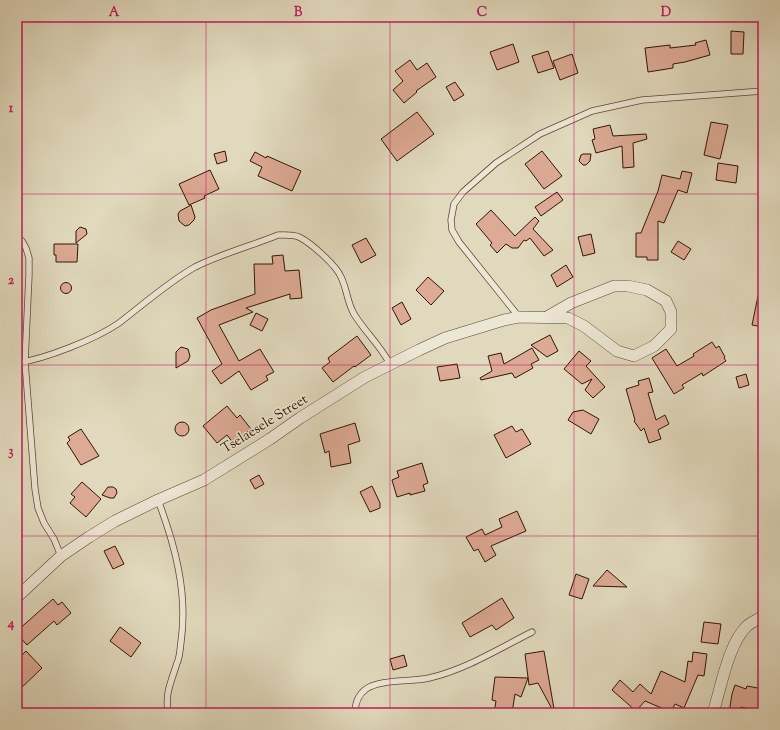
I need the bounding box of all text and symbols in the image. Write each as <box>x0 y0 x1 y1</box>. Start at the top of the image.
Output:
text: A <box>109 4 120 22</box>
text: B <box>294 4 303 22</box>
text: C <box>477 4 487 22</box>
text: D <box>661 4 671 22</box>
text: 1 <box>9 100 14 118</box>
text: 2 <box>8 272 15 290</box>
street label: Tselaesele Street <box>218 390 312 459</box>
text: 3 <box>8 443 14 461</box>
text: 4 <box>7 615 15 633</box>

